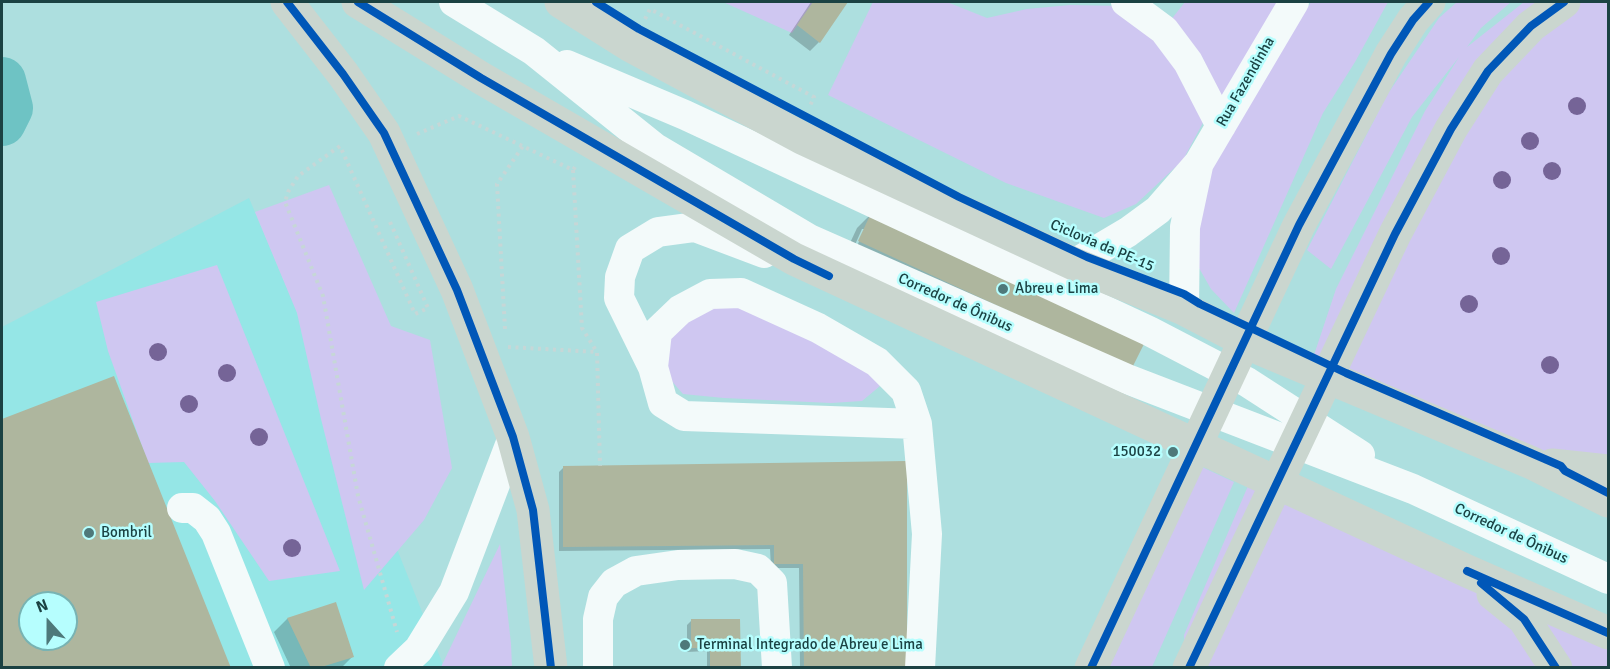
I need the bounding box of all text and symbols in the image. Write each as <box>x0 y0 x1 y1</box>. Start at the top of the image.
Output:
street label: Rua Fazendinha <box>1213 34 1279 130</box>
street label: Ciclovia da PE-15 <box>1047 216 1157 276</box>
street label: Corredor de Ônibus <box>895 270 1015 336</box>
place label: Abreu e Lima <box>1015 280 1098 298</box>
marker: Abreu e Lima <box>996 282 1010 296</box>
place label: 150032 <box>1112 443 1161 461</box>
marker: 150032 <box>1166 445 1180 459</box>
street label: Corredor de Ônibus <box>1451 500 1571 568</box>
place label: Bombril <box>101 524 152 542</box>
marker: Bombril <box>82 526 96 540</box>
north arrow <box>18 591 78 651</box>
text: N <box>33 595 51 617</box>
place label: Terminal Integrado de Abreu e Lima <box>697 636 923 654</box>
marker: Terminal Integrado de Abreu e Lima <box>678 638 692 652</box>

